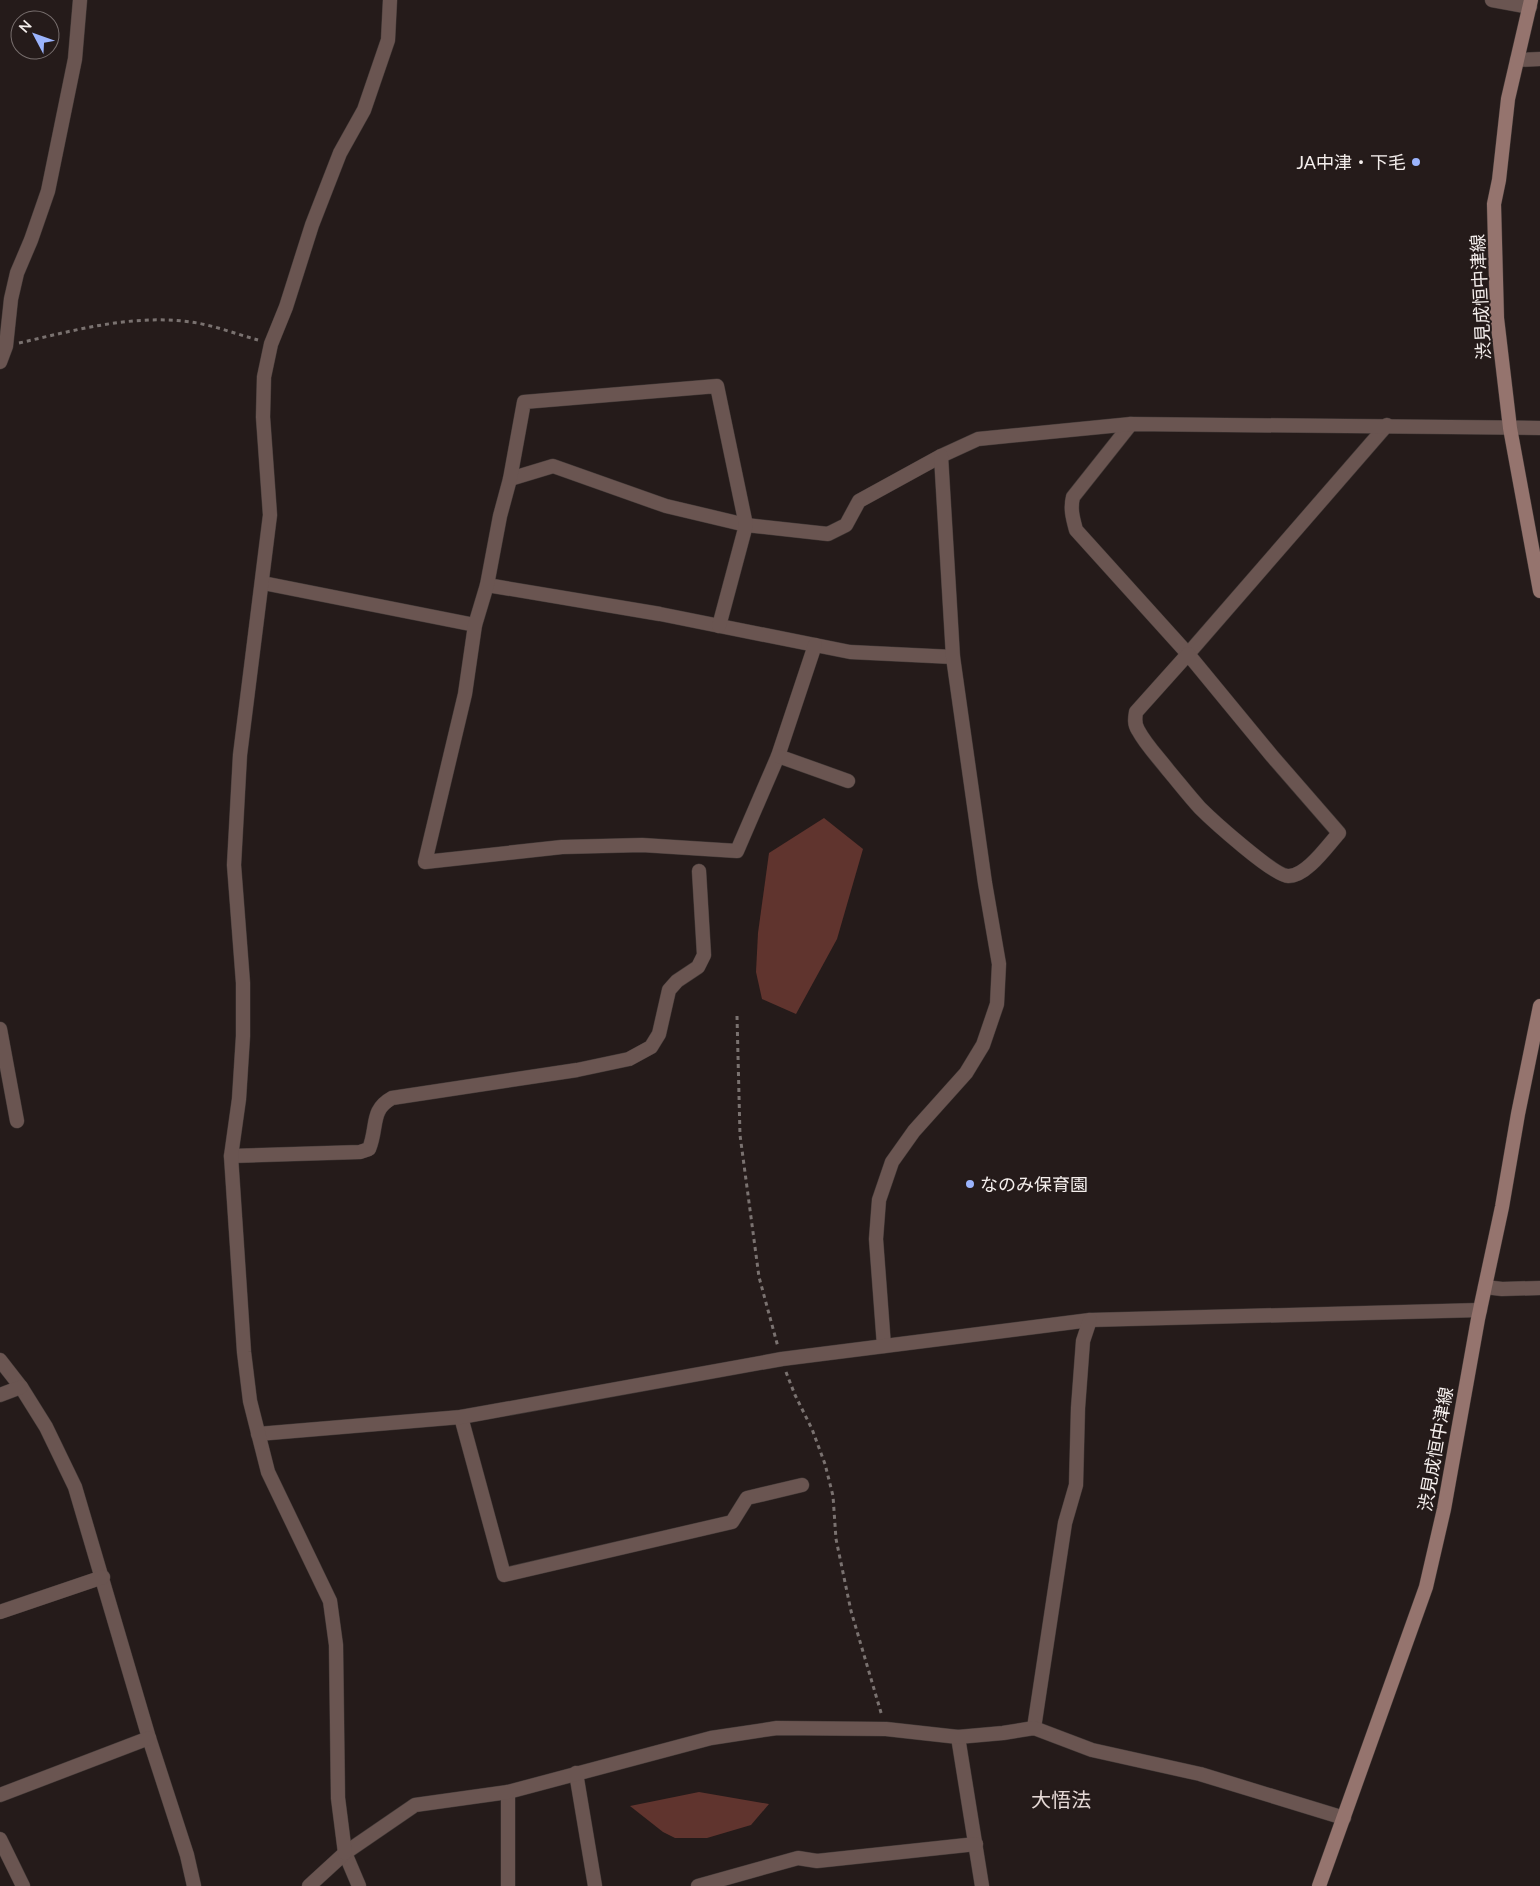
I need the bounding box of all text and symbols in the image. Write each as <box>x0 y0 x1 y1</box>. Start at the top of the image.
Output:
north arrow <box>10 10 60 60</box>
text: N <box>15 16 35 36</box>
place label: JA中津・下毛 <box>1296 151 1406 173</box>
marker: JA中津・下毛 <box>1410 156 1422 168</box>
street label: 渋見成恒中津線 <box>1466 234 1494 360</box>
place label: なのみ保育園 <box>980 1173 1088 1195</box>
marker: なのみ保育園 <box>964 1178 976 1190</box>
street label: 渋見成恒中津線 <box>1413 1385 1457 1513</box>
district label: 大悟法 <box>1031 1787 1091 1811</box>

